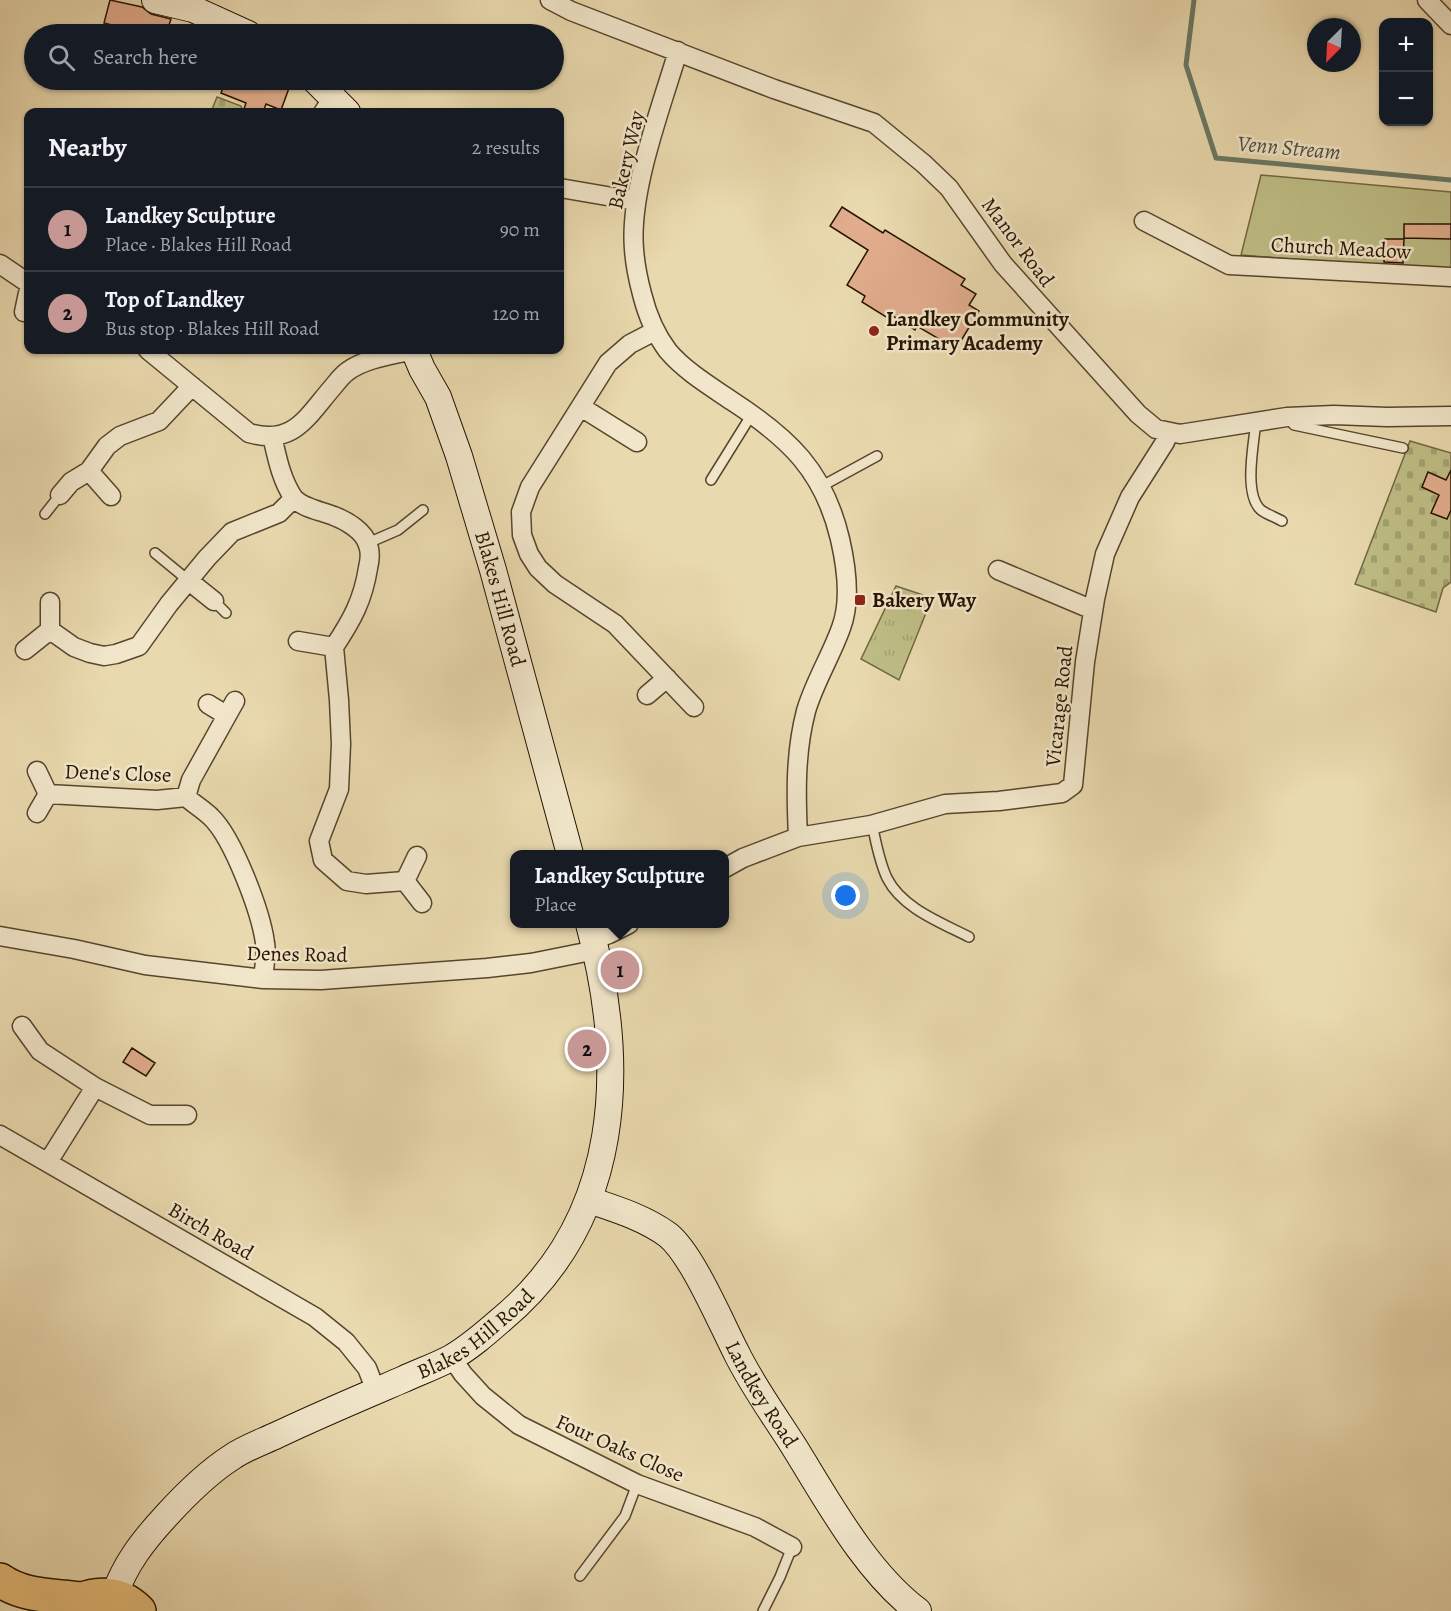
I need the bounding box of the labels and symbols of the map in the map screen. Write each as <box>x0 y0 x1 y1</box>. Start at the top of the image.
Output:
north arrow <box>1307 18 1361 72</box>
street label: Bakery Way <box>601 107 651 212</box>
water label: Venn Stream <box>1236 129 1342 167</box>
street label: Manor Road <box>975 192 1061 293</box>
street label: Church Meadow <box>1270 230 1412 266</box>
place label: Landkey Community Primary Academy <box>886 305 1070 357</box>
marker: Landkey Community Primary Academy <box>867 324 881 338</box>
street label: Blakes Hill Road <box>468 528 533 670</box>
place label: Bakery Way <box>872 586 977 614</box>
marker: Bakery Way <box>853 593 867 607</box>
street label: Vicarage Road <box>1039 643 1079 769</box>
street label: Dene's Close <box>64 757 172 789</box>
your location <box>831 881 860 910</box>
street label: Denes Road <box>246 939 349 969</box>
pin: 1 <box>600 948 640 992</box>
pin: 2 <box>568 1026 606 1072</box>
street label: Birch Road <box>163 1195 259 1267</box>
street label: Blakes Hill Road <box>413 1282 541 1386</box>
street label: Landkey Road <box>719 1336 805 1453</box>
street label: Four Oaks Close <box>551 1407 689 1489</box>

